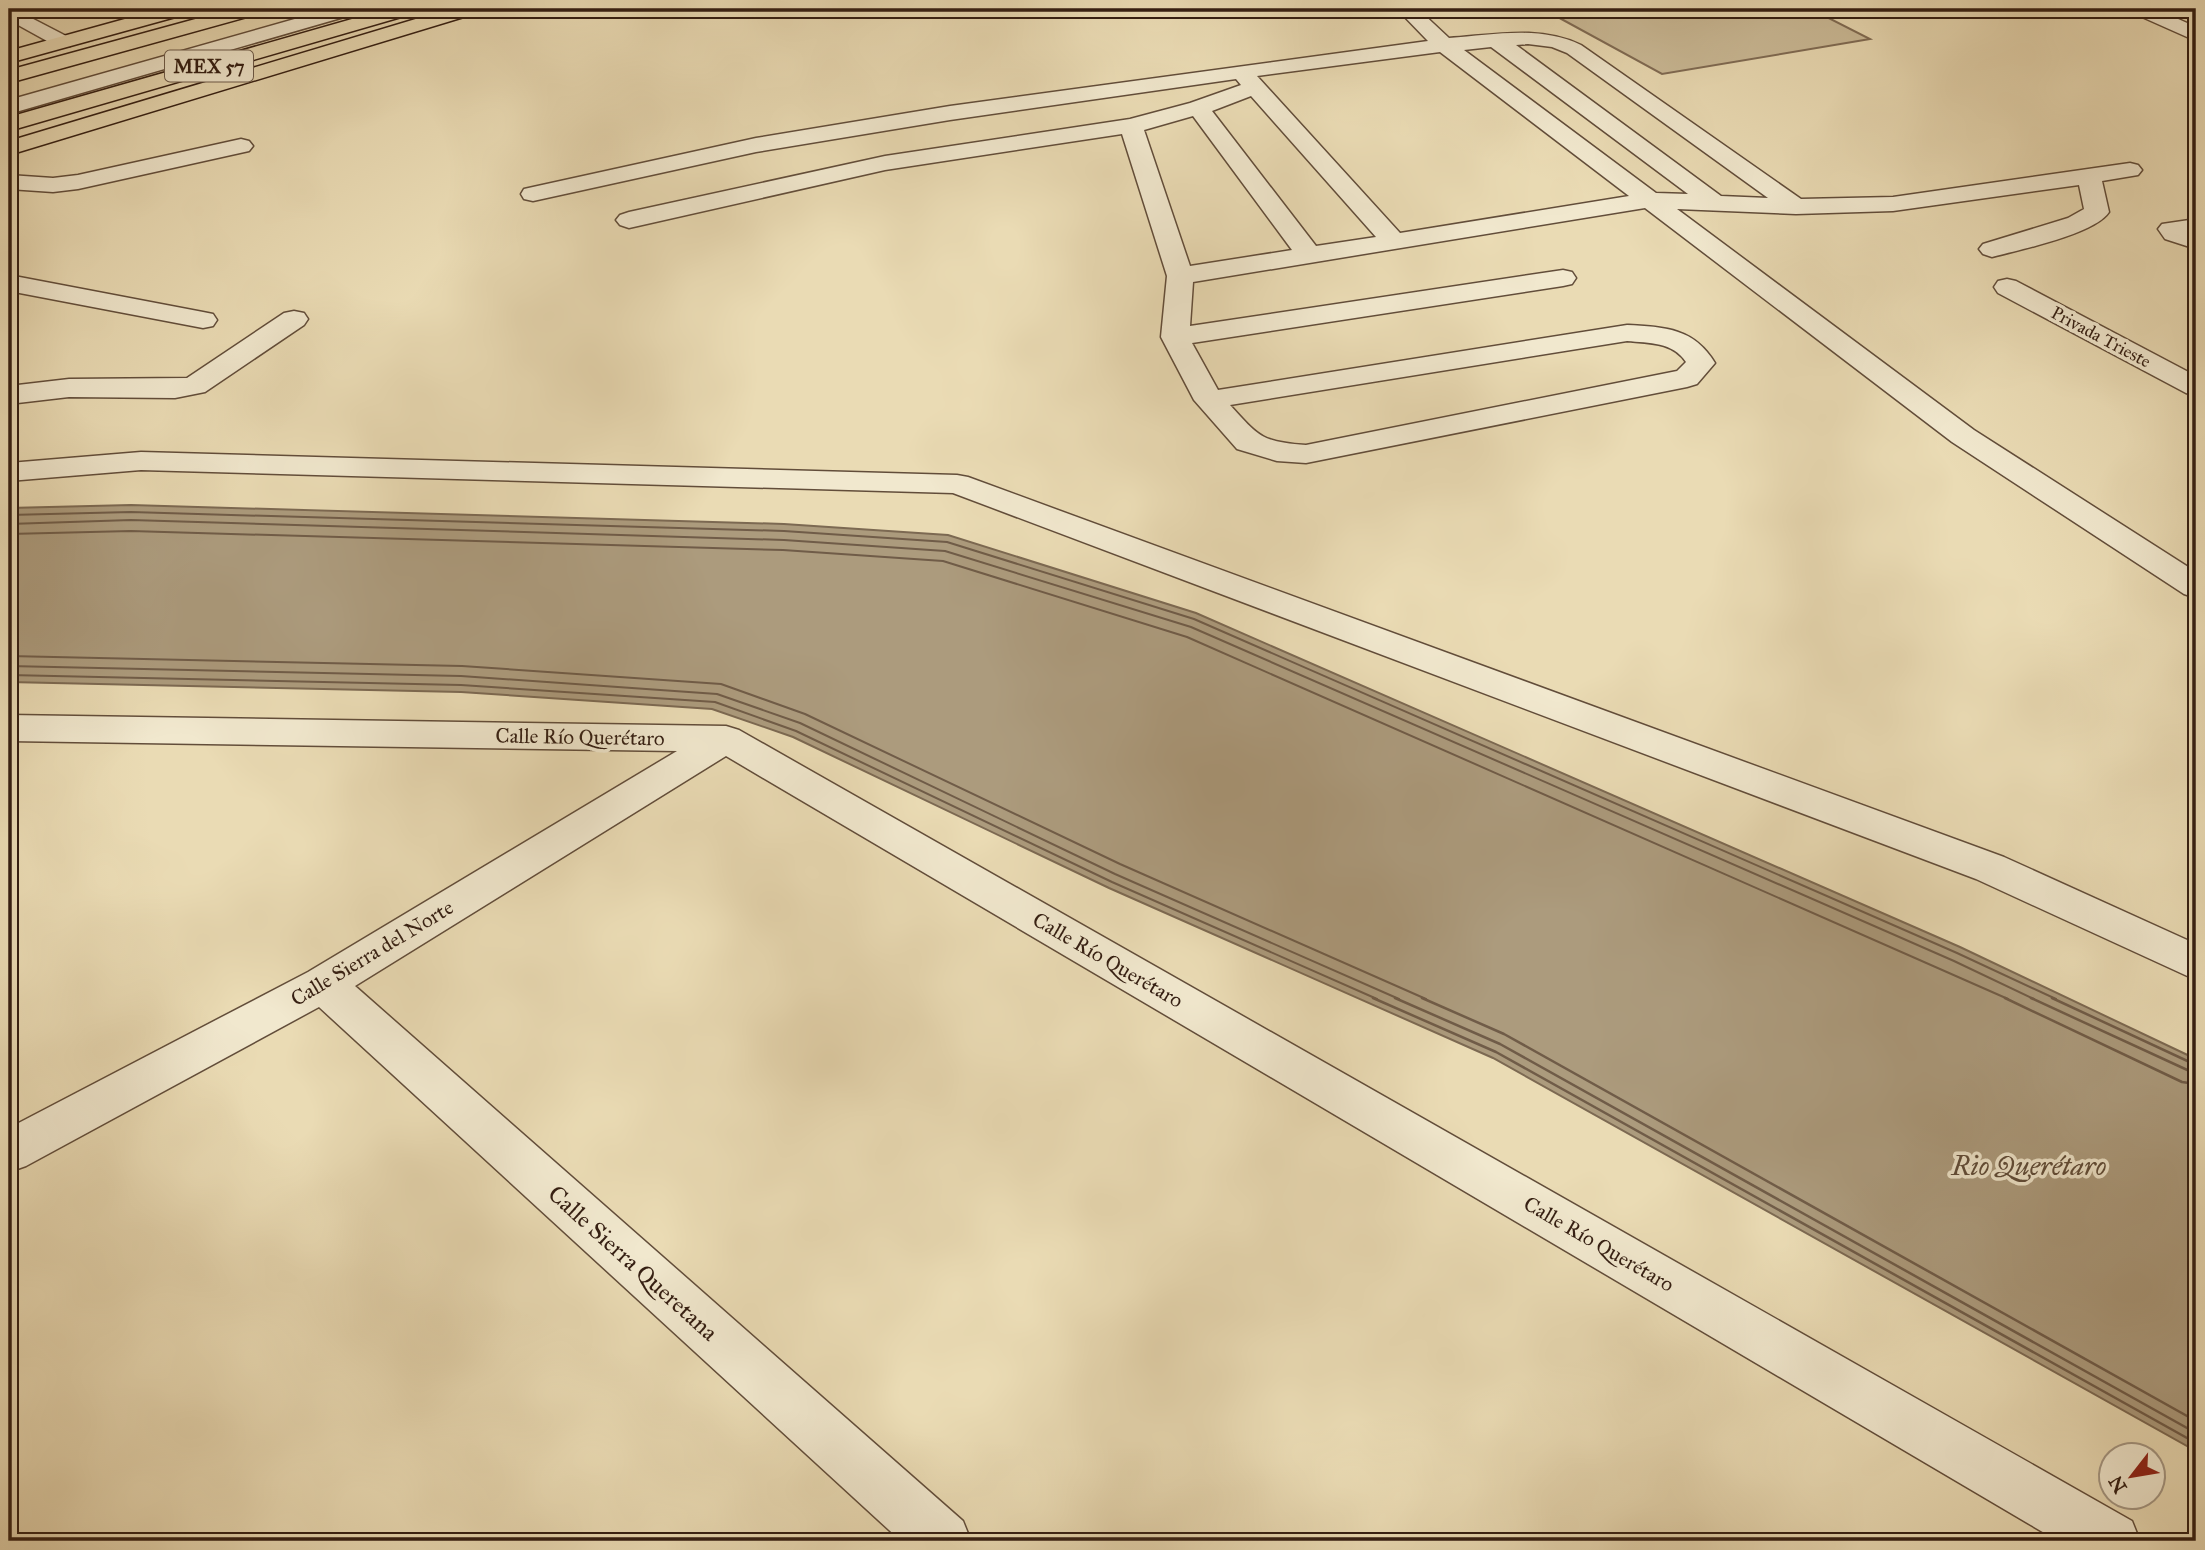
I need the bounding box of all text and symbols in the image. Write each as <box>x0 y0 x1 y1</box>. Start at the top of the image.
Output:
road number: MEX 57 <box>165 50 253 82</box>
street label: Privada Trieste <box>2047 301 2155 373</box>
street label: Calle Río Querétaro <box>495 723 665 751</box>
street label: Calle Sierra del Norte <box>286 894 458 1012</box>
street label: Calle Río Querétaro <box>1028 906 1188 1014</box>
water label: Rio Querétaro <box>1951 1148 2107 1183</box>
street label: Calle Sierra Queretana <box>542 1179 725 1348</box>
street label: Calle Río Querétaro <box>1519 1190 1679 1298</box>
north arrow <box>2096 1442 2166 1512</box>
text: N <box>2104 1472 2132 1497</box>

